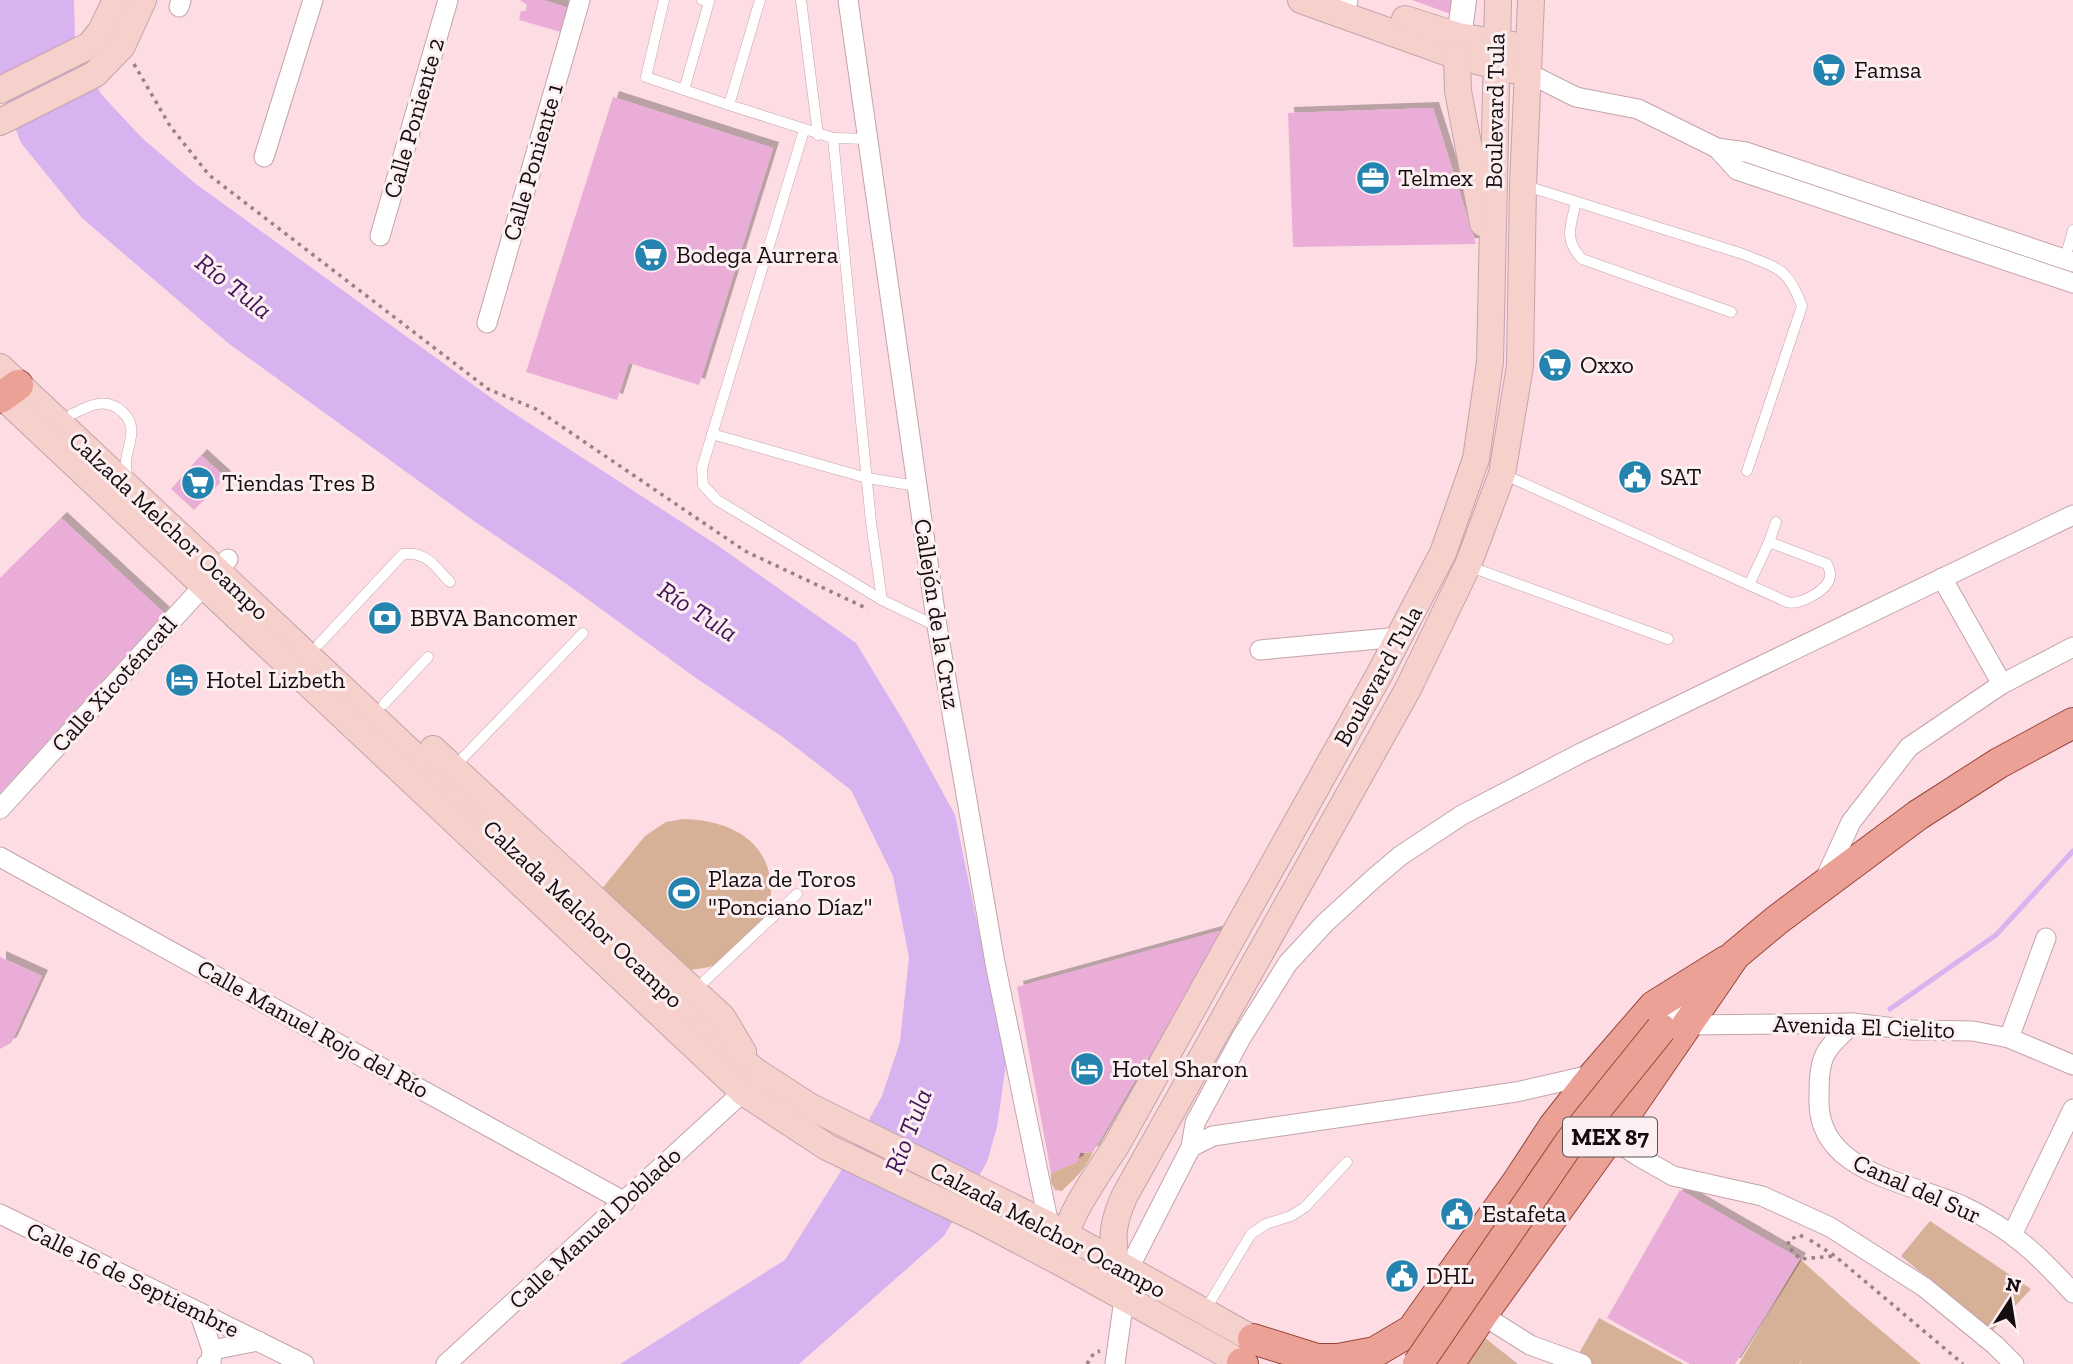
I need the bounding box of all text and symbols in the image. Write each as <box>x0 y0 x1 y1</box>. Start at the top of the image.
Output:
street label: Boulevard Tula <box>1479 32 1510 189</box>
street label: Calle Poniente 2 <box>377 34 450 201</box>
supermarket icon: Famsa <box>1810 51 1848 89</box>
place label: Famsa <box>1854 55 1922 84</box>
street label: Calle Poniente 1 <box>496 80 569 244</box>
office icon: Telmex <box>1354 159 1392 197</box>
place label: Telmex <box>1398 163 1473 192</box>
supermarket icon: Bodega Aurrera <box>632 236 670 274</box>
place label: Bodega Aurrera <box>676 240 839 269</box>
water label: Río Tula <box>189 246 279 326</box>
supermarket icon: Oxxo <box>1536 346 1574 384</box>
place label: Oxxo <box>1580 350 1634 379</box>
street label: Calzada Melchor Ocampo <box>63 425 275 626</box>
public building icon: SAT <box>1616 458 1654 496</box>
place label: SAT <box>1660 462 1702 491</box>
supermarket icon: Tiendas Tres B <box>179 464 217 502</box>
place label: Tiendas Tres B <box>222 468 375 497</box>
street label: Callejón de la Cruz <box>908 517 967 711</box>
water label: Río Tula <box>652 573 744 649</box>
bank icon: BBVA Bancomer <box>366 599 404 637</box>
street label: Boulevard Tula <box>1327 600 1428 751</box>
place label: BBVA Bancomer <box>410 603 578 632</box>
street label: Calle Xicoténcatl <box>45 610 182 758</box>
hotel icon: Hotel Lizbeth <box>163 661 201 699</box>
place label: Hotel Lizbeth <box>206 665 346 694</box>
street label: Calzada Melchor Ocampo <box>477 813 689 1014</box>
place label: Plaza de Toros "Ponciano Díaz" <box>708 864 872 921</box>
sports icon: Plaza de Toros "Ponciano Díaz" <box>665 874 703 912</box>
street label: Calle Manuel Rojo del Río <box>192 953 434 1104</box>
street label: Avenida El Cielito <box>1773 1009 1955 1044</box>
hotel icon: Hotel Sharon <box>1068 1050 1106 1088</box>
place label: Hotel Sharon <box>1112 1054 1248 1083</box>
water label: Río Tula <box>877 1084 939 1178</box>
road number: MEX 87 <box>1563 1118 1657 1156</box>
street label: Calle Manuel Doblado <box>503 1140 687 1315</box>
street label: Canal del Sur <box>1849 1147 1986 1230</box>
street label: Calzada Melchor Ocampo <box>925 1155 1171 1304</box>
public building icon: Estafeta <box>1438 1195 1476 1233</box>
place label: Estafeta <box>1482 1199 1567 1228</box>
street label: Calle 16 de Septiembre <box>22 1215 244 1344</box>
public building icon: DHL <box>1383 1257 1421 1295</box>
place label: DHL <box>1426 1261 1474 1290</box>
north arrow <box>1975 1266 2045 1336</box>
text: N <box>2004 1272 2023 1298</box>

